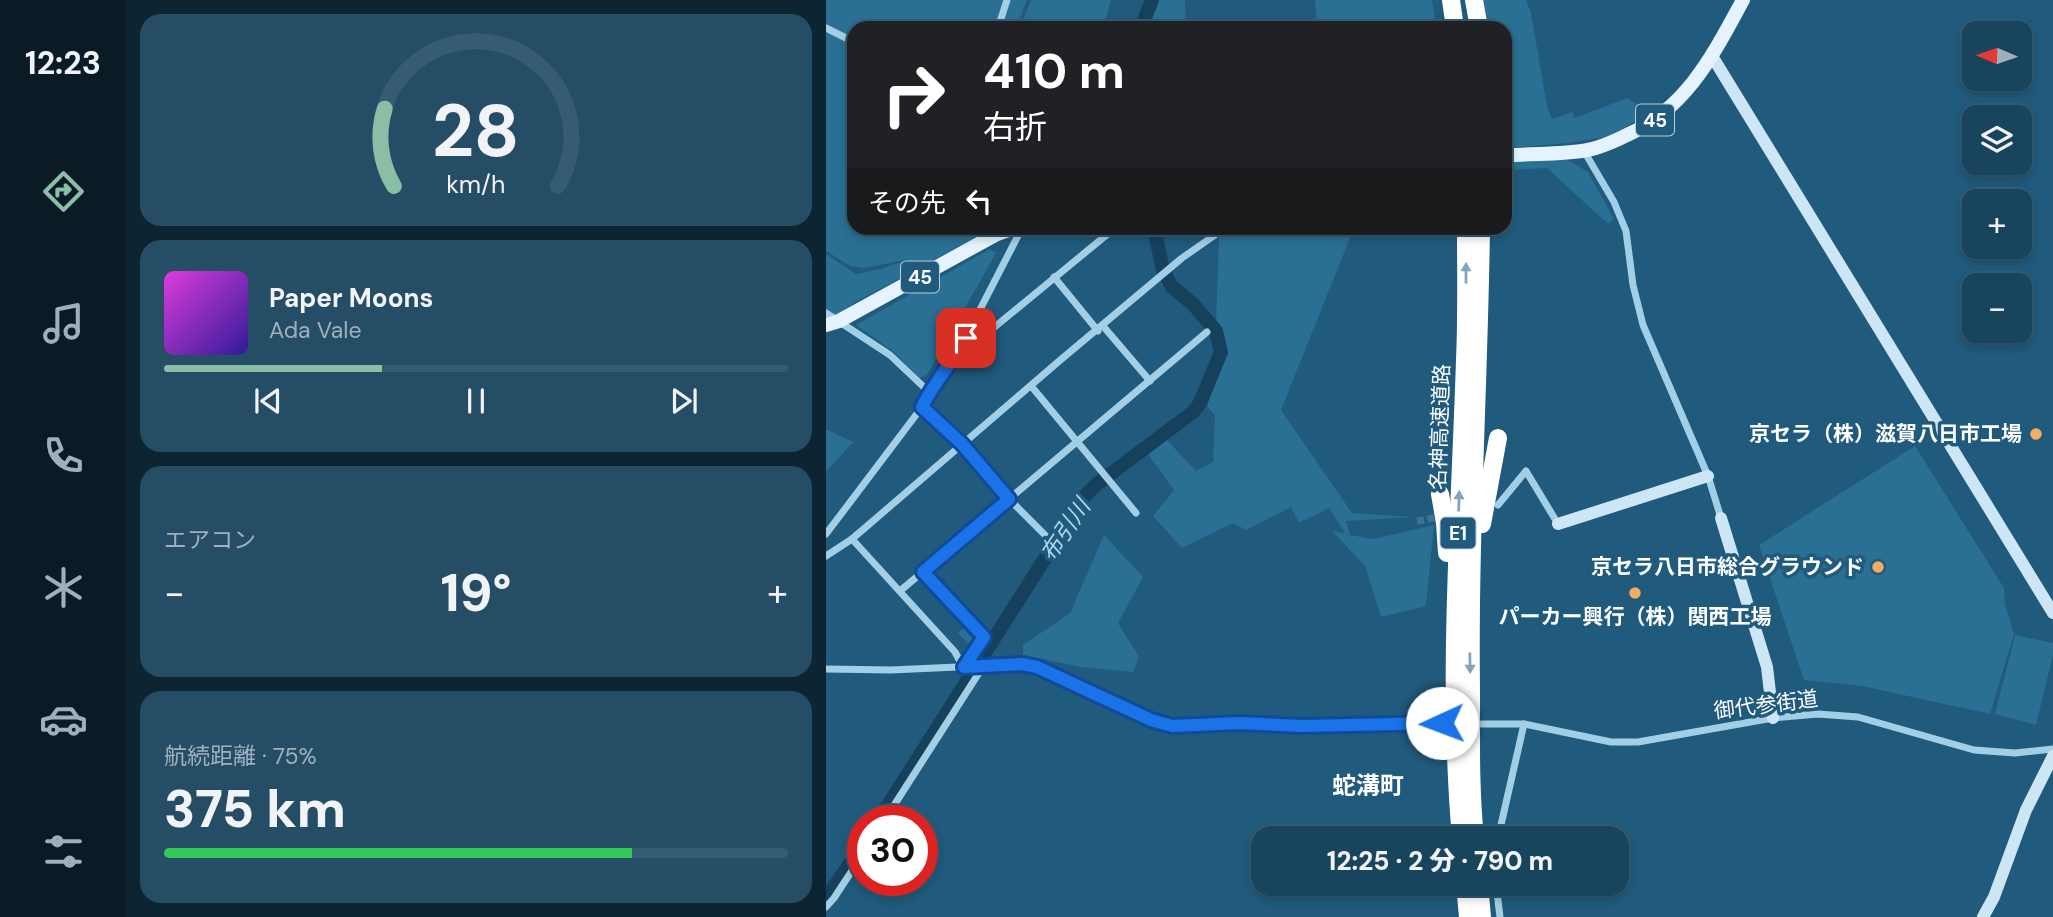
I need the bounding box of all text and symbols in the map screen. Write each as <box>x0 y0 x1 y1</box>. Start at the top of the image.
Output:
north arrow <box>1962 21 2032 91</box>
map controls <box>1962 21 2032 343</box>
text: 410 m <box>983 39 1125 103</box>
text: 12:23 <box>25 42 101 84</box>
icon: right <box>868 49 959 140</box>
text: 28 <box>432 84 520 179</box>
road number: 45 <box>1636 104 1674 136</box>
button: layers <box>1962 105 2032 175</box>
text: 右折 <box>983 106 1047 148</box>
icon: directions <box>39 167 88 216</box>
text: km/h <box>446 168 506 201</box>
icon: left <box>960 182 998 220</box>
text: その先 <box>868 186 946 220</box>
button: + <box>1962 189 2032 259</box>
road number: 45 <box>901 262 939 292</box>
one-way arrow <box>1460 262 1472 284</box>
button: − <box>1962 273 2032 343</box>
text: Paper Moons <box>269 281 433 315</box>
icon: music <box>39 299 88 348</box>
pin <box>936 308 996 368</box>
text: Ada Vale <box>269 315 362 345</box>
icon: arrive <box>947 319 985 357</box>
street label: 名神高速道路 <box>1424 364 1456 490</box>
icon: previous <box>249 382 287 420</box>
icon: pause <box>457 382 495 420</box>
icon: next <box>665 382 703 420</box>
place label: 京セラ（株）滋賀八日市工場 <box>1749 420 2022 448</box>
marker: 京セラ（株）滋賀八日市工場 <box>2028 426 2044 442</box>
icon: phone <box>39 431 88 480</box>
one-way arrow <box>1454 490 1465 512</box>
water label: 布引川 <box>1033 491 1098 567</box>
road number: E1 <box>1440 518 1476 548</box>
text: エアコン <box>164 525 256 555</box>
place label: 京セラ八日市総合グラウンド <box>1591 553 1864 581</box>
text: 19° <box>440 559 512 627</box>
marker: 京セラ八日市総合グラウンド <box>1870 559 1886 575</box>
icon: climate <box>39 563 88 612</box>
text: − <box>164 568 185 618</box>
text: + <box>767 568 788 618</box>
marker: パーカー興行（株）関西工場 <box>1627 585 1643 601</box>
place label: パーカー興行（株）関西工場 <box>1499 603 1772 631</box>
one-way arrow <box>1464 652 1476 674</box>
street label: 御代参街道 <box>1712 685 1820 725</box>
position arrow <box>1405 686 1479 760</box>
icon: car <box>39 695 88 744</box>
text: 航続距離 · 75% <box>164 741 317 771</box>
district label: 蛇溝町 <box>1332 770 1404 801</box>
text: 375 km <box>164 775 346 843</box>
speed limit sign: 30 <box>847 805 938 896</box>
icon: filters <box>39 827 88 876</box>
text: 12:25 · 2 分 · 790 m <box>1327 844 1553 878</box>

